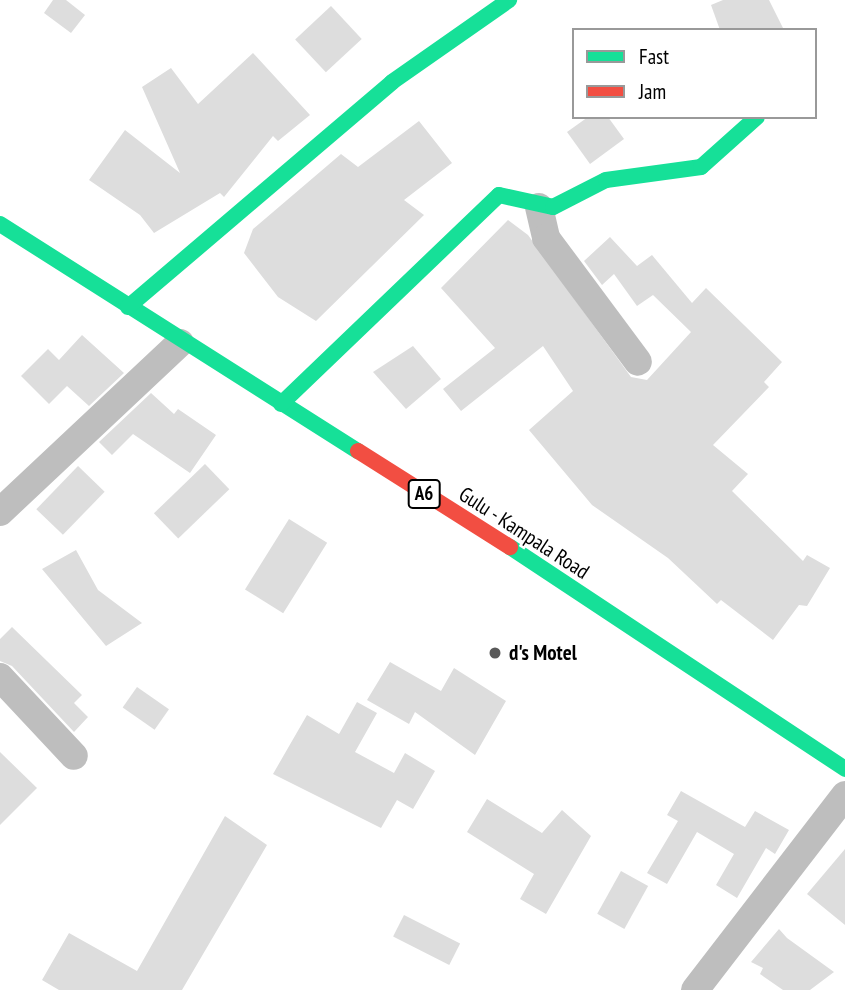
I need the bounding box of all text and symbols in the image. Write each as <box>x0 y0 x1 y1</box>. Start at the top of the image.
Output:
legend <box>572 28 817 119</box>
text: Fast <box>639 43 669 70</box>
text: Jam <box>639 78 666 105</box>
road number: A6 <box>406 478 442 509</box>
street label: Gulu - Kampala Road <box>454 481 594 585</box>
place label: d's Motel <box>509 640 577 666</box>
marker: d's Motel <box>487 645 503 661</box>

